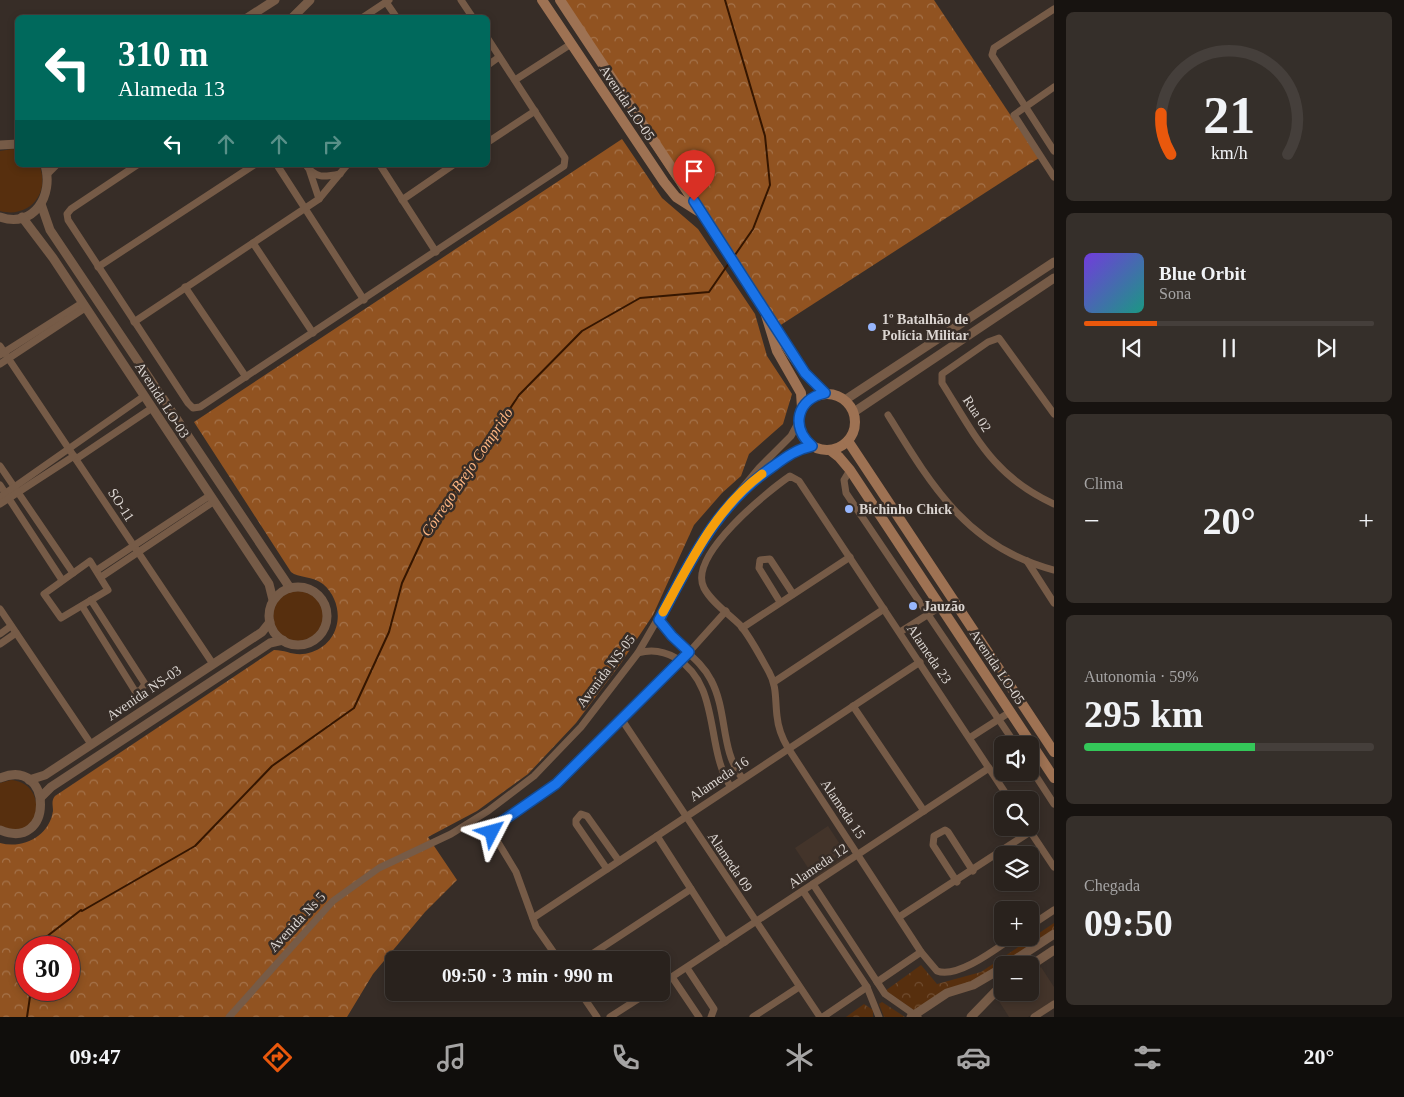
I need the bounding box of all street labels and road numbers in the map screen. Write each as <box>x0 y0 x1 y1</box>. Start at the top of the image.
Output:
street label: Avenida LO-05 <box>596 63 658 143</box>
street label: Avenida LO-03 <box>132 359 192 441</box>
street label: Rua 02 <box>960 393 994 435</box>
street label: SO-11 <box>105 486 137 524</box>
street label: Alameda 23 <box>904 622 954 686</box>
street label: Avenida LO-05 <box>966 627 1028 707</box>
street label: Avenida NS-05 <box>574 632 638 710</box>
street label: Avenida NS-03 <box>104 663 184 723</box>
street label: Alameda 16 <box>687 754 751 804</box>
street label: Alameda 15 <box>818 777 868 841</box>
street label: Alameda 09 <box>705 830 755 894</box>
street label: Alameda 12 <box>786 841 850 891</box>
street label: Avenida Ns 5 <box>266 889 328 955</box>

